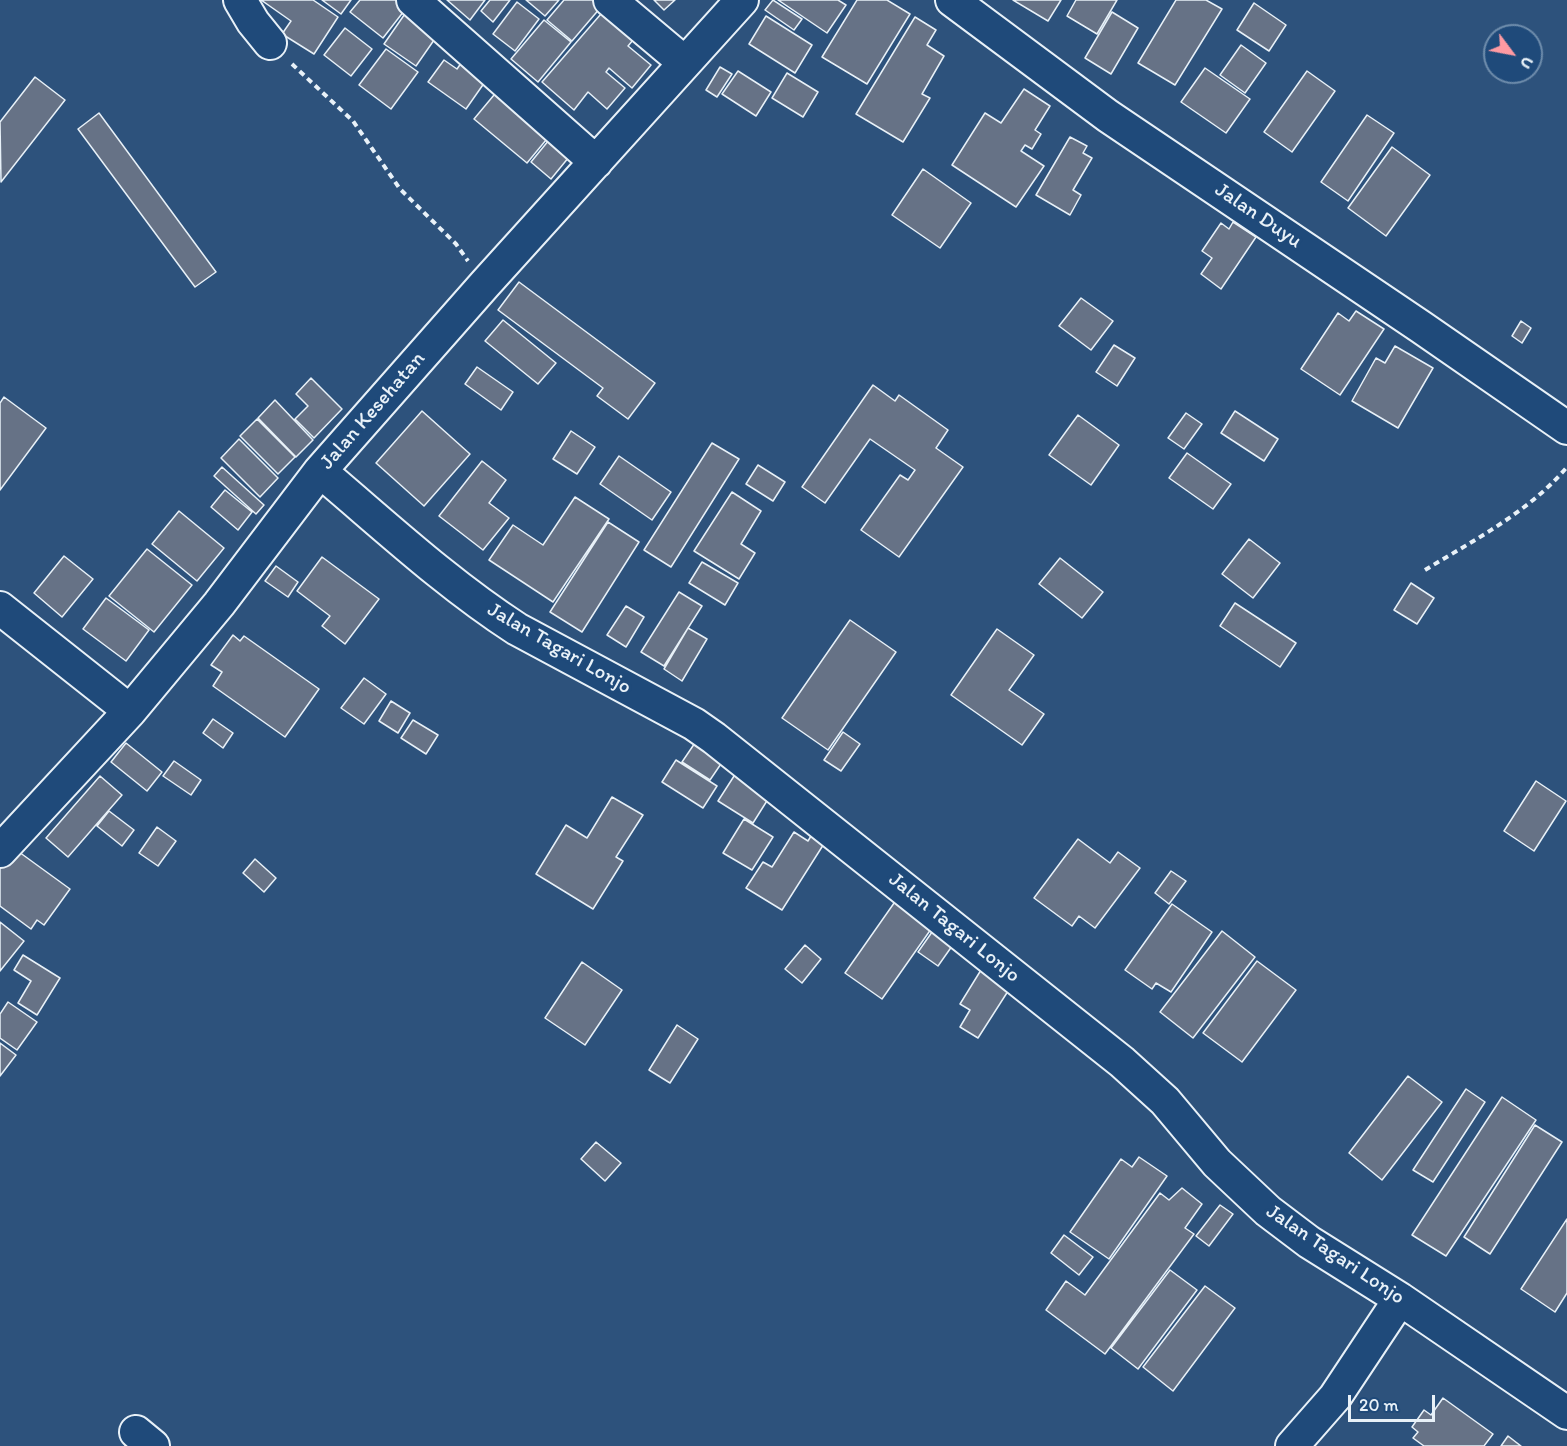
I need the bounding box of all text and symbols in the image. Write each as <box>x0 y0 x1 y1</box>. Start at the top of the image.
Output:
north arrow <box>1483 24 1543 84</box>
text: U <box>1516 53 1538 72</box>
street label: Jalan Duyu <box>1210 178 1306 254</box>
street label: Jalan Kesehatan <box>315 347 431 475</box>
street label: Jalan Tagari Lonjo <box>483 598 635 700</box>
street label: Jalan Tagari Lonjo <box>883 867 1025 989</box>
street label: Jalan Tagari Lonjo <box>1261 1199 1409 1311</box>
scale bar <box>1351 1383 1438 1421</box>
text: 20 m <box>1359 1394 1399 1416</box>

